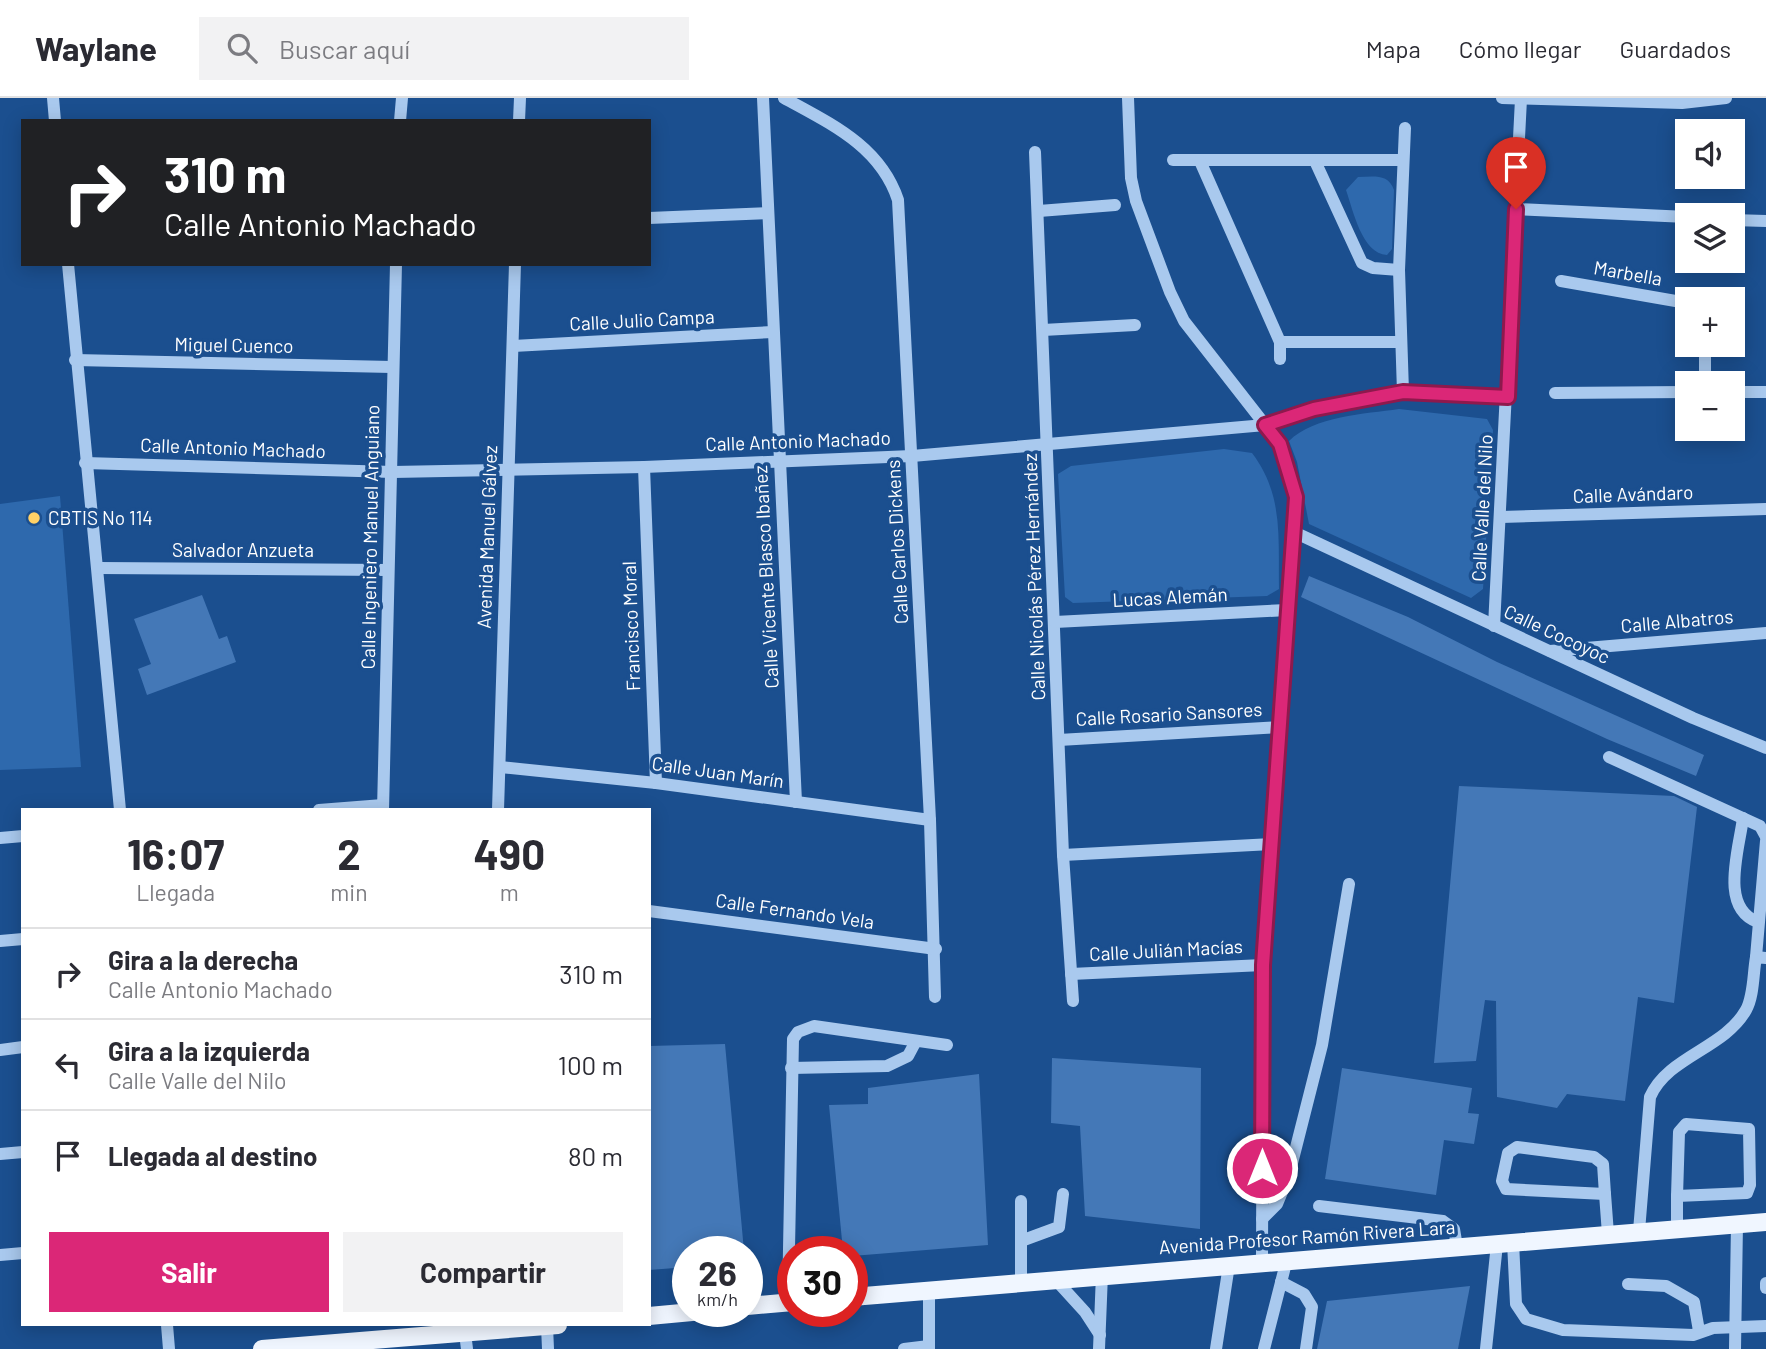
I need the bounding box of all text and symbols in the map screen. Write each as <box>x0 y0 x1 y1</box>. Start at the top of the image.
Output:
search box <box>199 17 689 80</box>
text: Waylane <box>35 28 157 68</box>
icon: search <box>223 29 261 67</box>
text: Buscar aquí <box>279 33 410 64</box>
text: Mapa <box>1366 34 1421 63</box>
text: Cómo llegar <box>1459 34 1581 63</box>
text: Guardados <box>1619 34 1731 63</box>
map controls <box>1675 119 1745 441</box>
button: sound <box>1675 119 1745 189</box>
pin <box>1486 137 1546 209</box>
text: 310 m <box>164 144 286 203</box>
icon: right <box>49 147 140 238</box>
icon: arrive <box>1497 148 1535 186</box>
button: layers <box>1675 203 1745 273</box>
text: Calle Antonio Machado <box>164 204 477 242</box>
street label: Marbella <box>1592 255 1664 290</box>
button: + <box>1675 287 1745 357</box>
street label: Calle Julio Campa <box>569 304 715 335</box>
street label: Miguel Cuenco <box>174 332 294 357</box>
button: − <box>1675 371 1745 441</box>
street label: Calle Ingeniero Manuel Anguiano <box>356 405 383 669</box>
street label: Calle Antonio Machado <box>705 426 891 455</box>
street label: Calle Antonio Machado <box>140 433 326 462</box>
street label: Calle Valle del Nilo <box>1466 434 1497 582</box>
street label: Avenida Manuel Gálvez <box>472 445 501 629</box>
street label: Calle Nicolás Pérez Hernández <box>1018 453 1049 701</box>
street label: Calle Carlos Dickens <box>881 459 912 625</box>
street label: Calle Vicente Blasco Ibañez <box>748 465 783 689</box>
street label: Calle Avándaro <box>1572 480 1694 507</box>
place label: CBTIS No 114 <box>48 506 153 529</box>
marker: CBTIS No 114 <box>26 510 42 526</box>
street label: Salvador Anzueta <box>172 538 314 561</box>
street label: Francisco Moral <box>617 561 644 691</box>
street label: Lucas Alemán <box>1112 582 1228 611</box>
street label: Calle Cocoyoc <box>1501 599 1614 668</box>
street label: Calle Albatros <box>1620 604 1734 637</box>
street label: Calle Rosario Sansores <box>1075 697 1263 730</box>
street label: Calle Juan Marín <box>651 751 786 792</box>
text: 16:07 <box>127 828 224 878</box>
text: 2 <box>337 828 361 878</box>
text: 490 <box>473 828 545 878</box>
text: Llegada <box>136 878 215 906</box>
text: min <box>330 878 368 906</box>
text: m <box>500 878 519 906</box>
street label: Calle Fernando Vela <box>714 888 876 933</box>
street label: Calle Julián Macías <box>1089 934 1243 965</box>
text: Gira a la derecha <box>108 944 298 975</box>
icon: right <box>49 955 87 993</box>
text: 310 m <box>559 958 623 989</box>
text: Calle Antonio Machado <box>108 975 333 1003</box>
text: Gira a la izquierda <box>108 1035 310 1066</box>
icon: left <box>49 1046 87 1084</box>
text: 100 m <box>558 1049 623 1080</box>
text: Calle Valle del Nilo <box>108 1066 287 1094</box>
position arrow <box>1225 1131 1299 1205</box>
icon: arrive <box>49 1137 87 1175</box>
text: Llegada al destino <box>108 1140 317 1171</box>
text: 80 m <box>568 1140 623 1171</box>
street label: Avenida Profesor Ramón Rivera Lara <box>1158 1215 1456 1258</box>
button: Salir <box>49 1232 329 1312</box>
button: Compartir <box>343 1232 623 1312</box>
speed limit sign: 30 <box>777 1236 868 1327</box>
text: 26 <box>698 1251 737 1293</box>
text: km/h <box>697 1288 738 1310</box>

